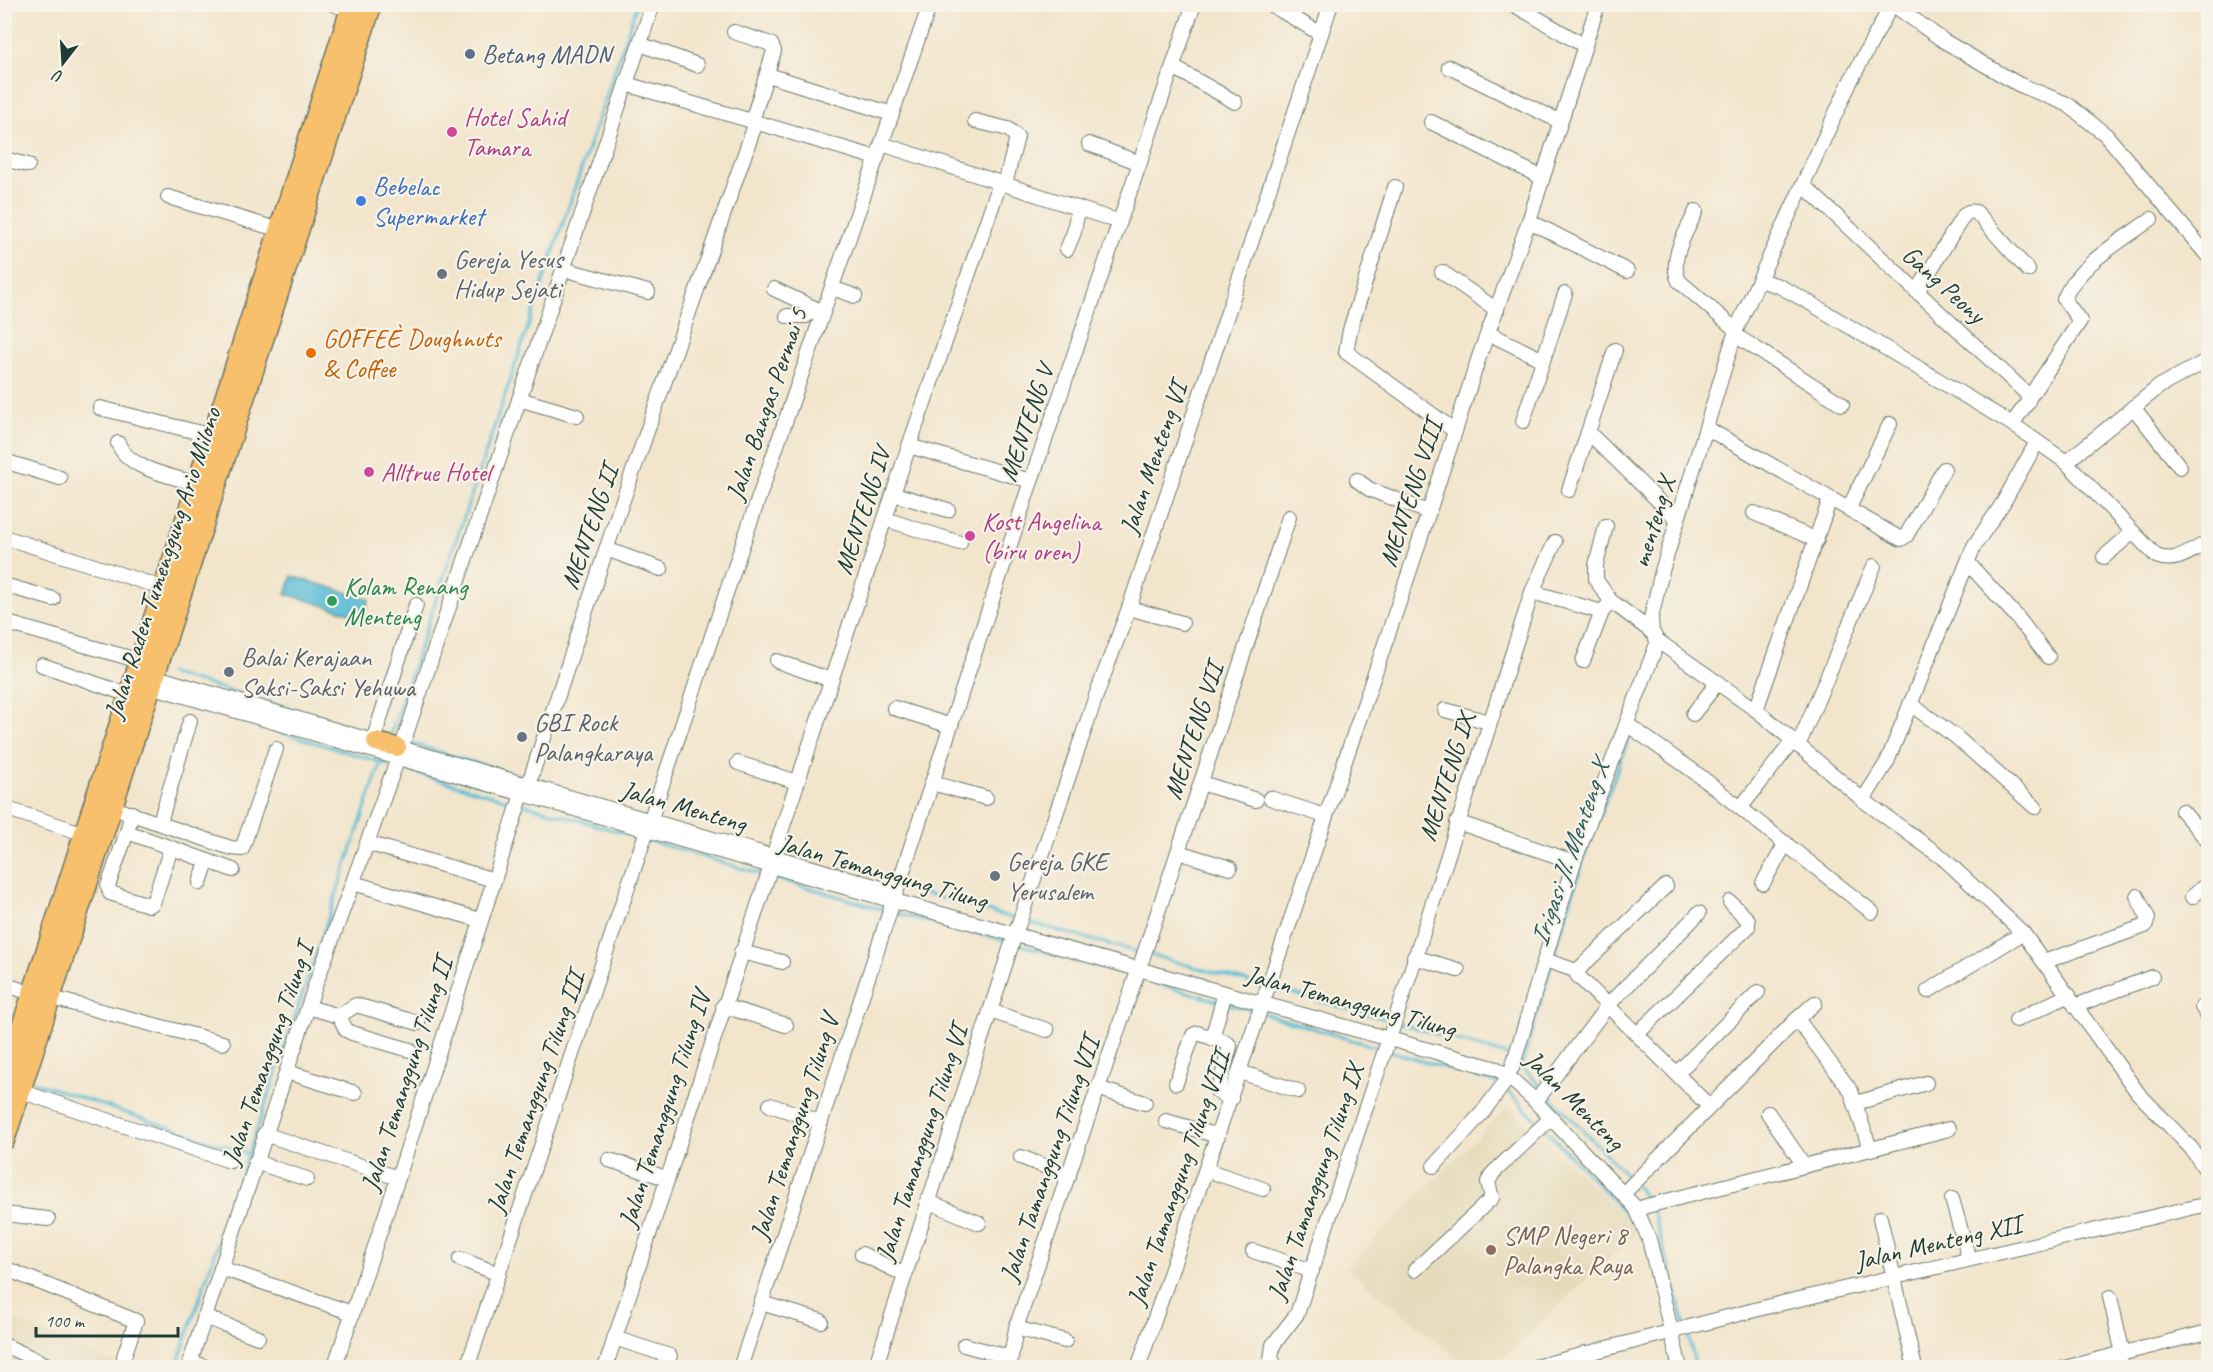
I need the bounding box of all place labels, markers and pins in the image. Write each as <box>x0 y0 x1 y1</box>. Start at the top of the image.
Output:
place label: Betang MADN <box>482 38 616 71</box>
marker: Betang MADN <box>463 47 477 61</box>
place label: Hotel Sahid Tamara <box>464 101 570 164</box>
marker: Hotel Sahid Tamara <box>445 125 459 139</box>
place label: Bebelac Supermarket <box>373 170 487 233</box>
marker: Bebelac Supermarket <box>354 194 368 208</box>
place label: Gereja Yesus Hidup Sejati <box>454 243 565 306</box>
marker: Gereja Yesus Hidup Sejati <box>435 267 449 281</box>
place label: GOFFEÈ Doughnuts & Coffee <box>323 322 503 385</box>
marker: GOFFEÈ Doughnuts & Coffee <box>304 346 318 360</box>
place label: Alltrue Hotel <box>381 456 495 489</box>
marker: Alltrue Hotel <box>362 465 376 479</box>
place label: Kost Angelina (biru oren) <box>982 505 1103 568</box>
marker: Kost Angelina (biru oren) <box>963 529 977 543</box>
place label: Kolam Renang Menteng <box>344 570 469 633</box>
marker: Kolam Renang Menteng <box>325 594 339 608</box>
place label: Balai Kerajaan Saksi-Saksi Yehuwa <box>241 641 417 704</box>
marker: Balai Kerajaan Saksi-Saksi Yehuwa <box>222 665 236 679</box>
place label: GBI Rock Palangkaraya <box>534 706 654 769</box>
marker: GBI Rock Palangkaraya <box>515 730 529 744</box>
place label: Gereja GKE Yerusalem <box>1007 845 1111 908</box>
marker: Gereja GKE Yerusalem <box>988 869 1002 883</box>
place label: SMP Negeri 8 Palangka Raya <box>1503 1219 1634 1282</box>
marker: SMP Negeri 8 Palangka Raya <box>1484 1243 1498 1257</box>

